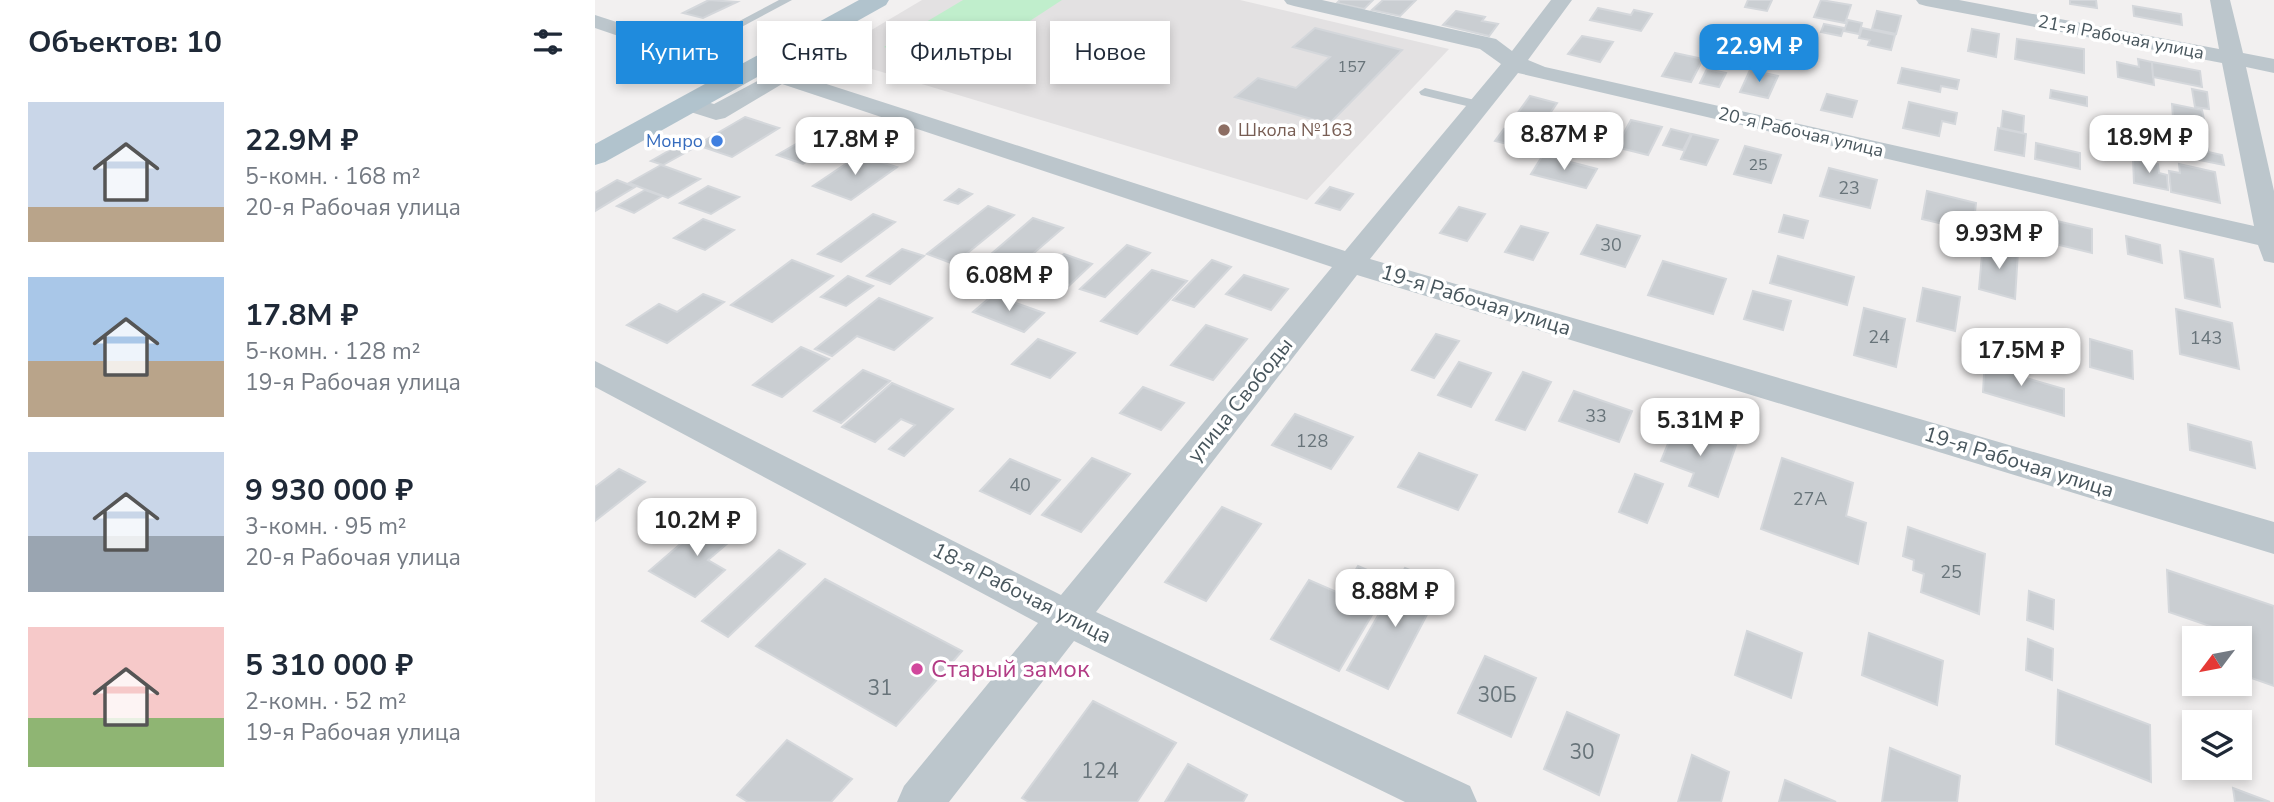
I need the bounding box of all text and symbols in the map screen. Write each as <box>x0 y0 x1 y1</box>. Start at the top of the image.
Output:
street label: 21-я Рабочая улица <box>2036 9 2206 65</box>
chip: Купить <box>616 21 743 84</box>
chip: Снять <box>757 21 872 84</box>
chip: Фильтры <box>886 21 1036 84</box>
chip: Новое <box>1050 21 1170 84</box>
text: Объектов: 10 <box>28 22 222 63</box>
icon: filters <box>529 23 567 61</box>
pin: 22.9M ₽ <box>1694 24 1824 84</box>
text: 22.9M ₽ <box>1715 31 1803 62</box>
house number: 157 <box>1338 56 1366 78</box>
street label: 20-я Рабочая улица <box>1716 101 1886 163</box>
pin: 8.87M ₽ <box>1499 113 1629 172</box>
pin: 18.9M ₽ <box>2084 116 2214 175</box>
pin: 17.8M ₽ <box>790 118 920 177</box>
place label: Школа №163 <box>1238 118 1353 142</box>
text: 8.87M ₽ <box>1520 119 1608 150</box>
text: 22.9M ₽ <box>245 120 359 161</box>
marker: Школа №163 <box>1216 122 1232 138</box>
text: 18.9M ₽ <box>2105 122 2193 153</box>
text: 17.8M ₽ <box>811 124 899 155</box>
place label: Монро <box>646 129 703 153</box>
icon: home <box>84 130 168 214</box>
marker: Монро <box>709 133 725 149</box>
house number: 25 <box>1748 154 1768 176</box>
text: 5-комн. · 168 m² <box>245 161 420 192</box>
house number: 23 <box>1838 176 1860 200</box>
text: 20-я Рабочая улица <box>245 192 461 223</box>
pin: 9.93M ₽ <box>1934 212 2064 271</box>
text: 9.93M ₽ <box>1955 218 2043 249</box>
house number: 30 <box>1600 233 1622 257</box>
pin: 6.08M ₽ <box>944 254 1074 313</box>
street label: 19-я Рабочая улица <box>1378 258 1574 342</box>
text: 6.08M ₽ <box>965 260 1053 291</box>
text: 17.8M ₽ <box>245 295 359 336</box>
icon: home <box>84 305 168 389</box>
house number: 24 <box>1868 325 1890 349</box>
house number: 143 <box>2190 326 2222 350</box>
pin: 17.5M ₽ <box>1956 328 2086 388</box>
street label: улица Свободы <box>1181 332 1299 468</box>
text: 17.5M ₽ <box>1977 335 2065 366</box>
text: 5-комн. · 128 m² <box>245 336 420 367</box>
text: 19-я Рабочая улица <box>245 367 461 398</box>
pin: 5.31M ₽ <box>1635 398 1765 458</box>
house number: 33 <box>1585 404 1607 428</box>
text: 5.31M ₽ <box>1656 405 1744 436</box>
street label: 19-я Рабочая улица <box>1921 420 2117 504</box>
house number: 128 <box>1296 429 1328 453</box>
text: 9 930 000 ₽ <box>245 470 413 511</box>
house number: 40 <box>1009 473 1031 497</box>
icon: home <box>84 480 168 564</box>
house number: 27А <box>1793 487 1827 511</box>
pin: 10.2M ₽ <box>632 498 762 558</box>
text: 10.2M ₽ <box>653 505 741 536</box>
text: 3-комн. · 95 m² <box>245 511 407 542</box>
street label: 18-я Рабочая улица <box>928 536 1116 650</box>
text: 20-я Рабочая улица <box>245 542 461 573</box>
house number: 25 <box>1940 560 1962 584</box>
pin: 8.88M ₽ <box>1330 570 1460 629</box>
text: 8.88M ₽ <box>1351 576 1439 607</box>
north arrow <box>2182 626 2252 696</box>
map controls <box>2182 626 2252 780</box>
text: 5 310 000 ₽ <box>245 645 413 686</box>
place label: Старый замок <box>931 653 1090 685</box>
icon: home <box>84 655 168 739</box>
marker: Старый замок <box>909 661 925 677</box>
house number: 31 <box>867 674 893 702</box>
house number: 30Б <box>1477 681 1517 709</box>
text: 2-комн. · 52 m² <box>245 686 407 717</box>
button: layers <box>2182 710 2252 780</box>
text: 19-я Рабочая улица <box>245 717 461 748</box>
house number: 30 <box>1569 738 1595 766</box>
house number: 124 <box>1081 757 1119 785</box>

